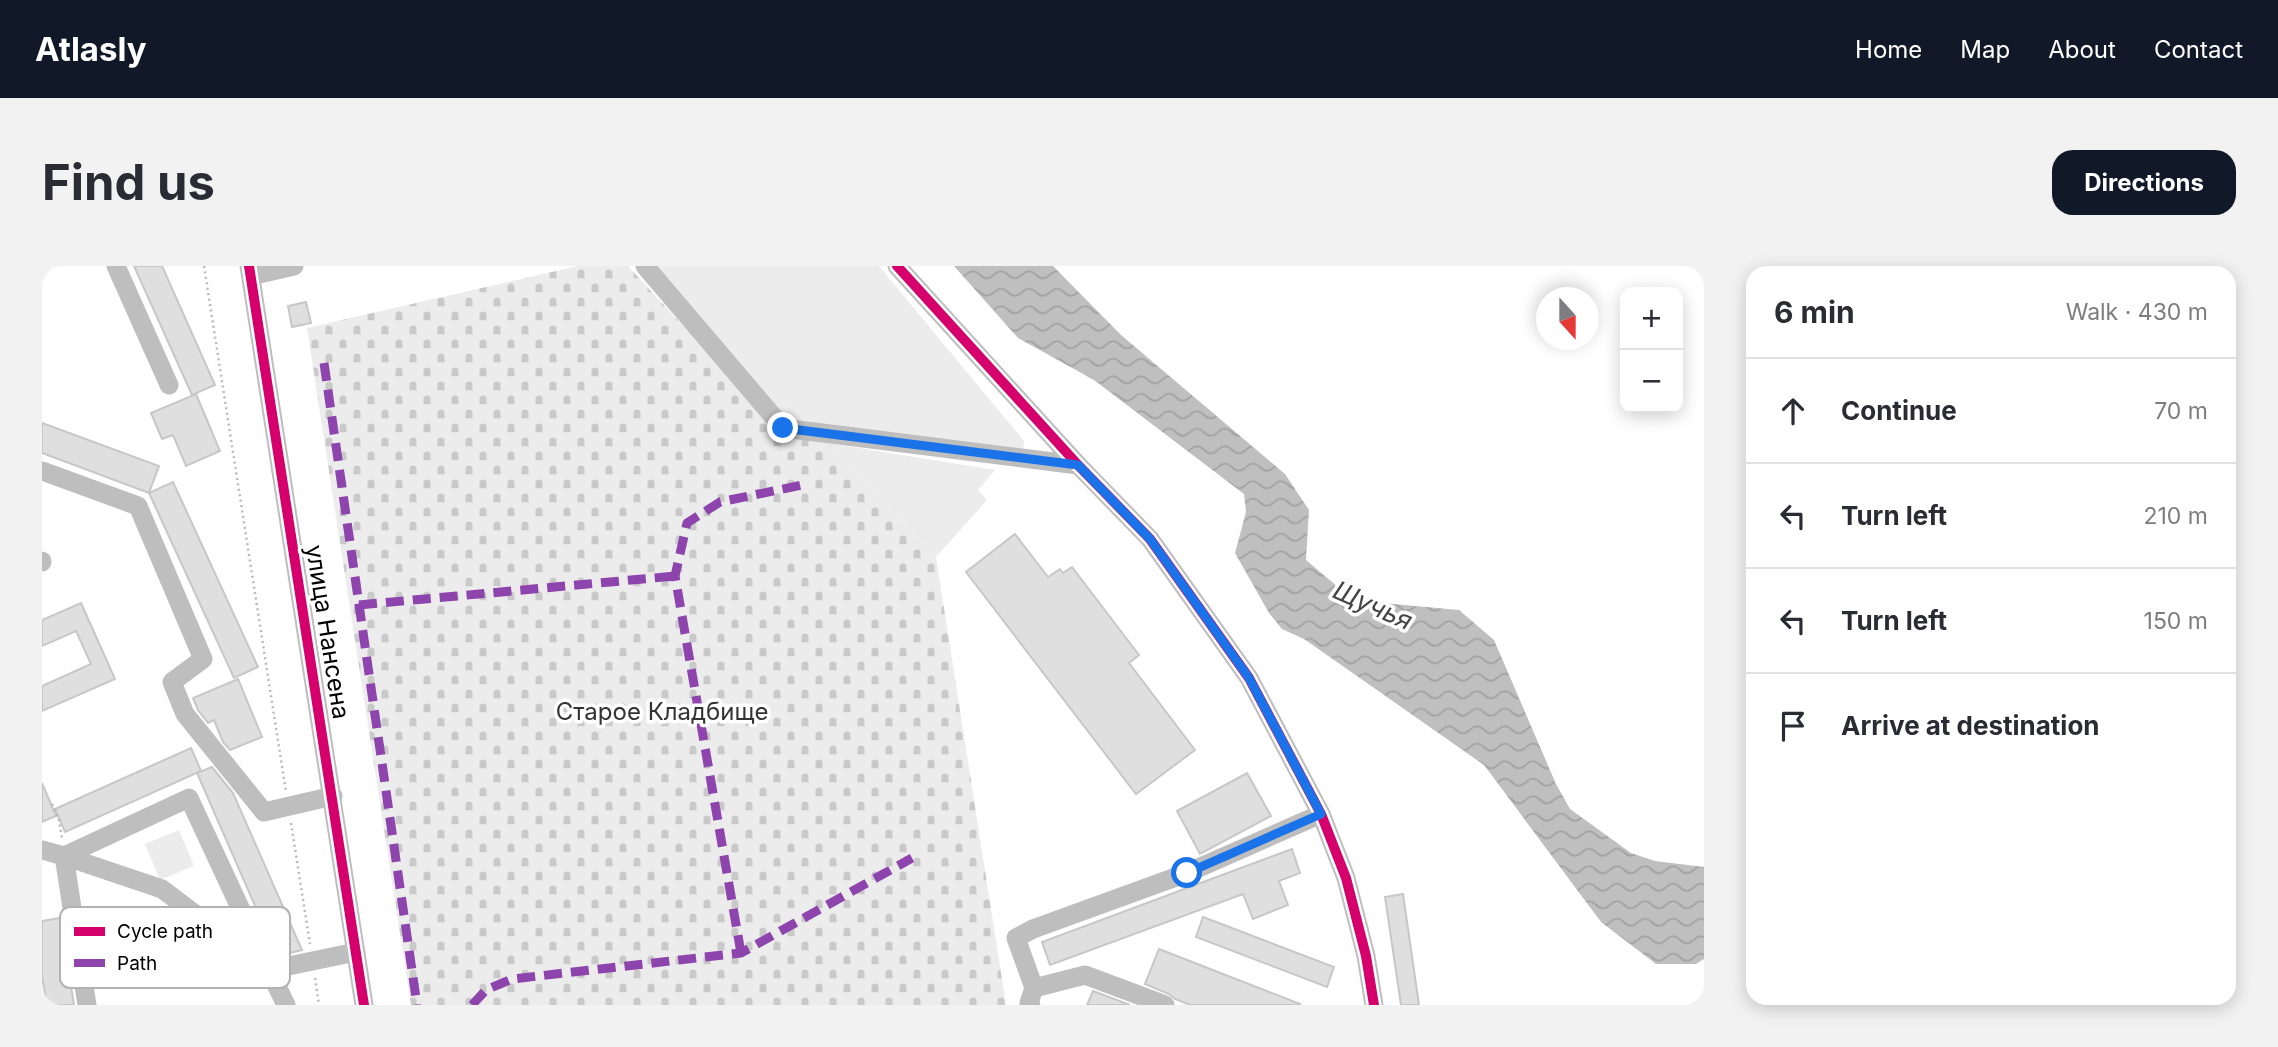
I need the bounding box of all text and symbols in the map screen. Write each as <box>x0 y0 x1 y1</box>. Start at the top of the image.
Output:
text: Atlasly <box>35 29 147 69</box>
text: Home <box>1855 35 1922 64</box>
text: Map <box>1960 35 2010 64</box>
text: About <box>2048 35 2116 64</box>
text: Contact <box>2154 35 2243 64</box>
button: Directions <box>2052 150 2236 215</box>
text: Find us <box>42 153 215 212</box>
north arrow <box>1536 287 1599 350</box>
map controls <box>1620 287 1683 413</box>
button: + <box>1620 287 1683 350</box>
text: 6 min <box>1774 294 1855 330</box>
text: Walk · 430 m <box>2066 298 2208 326</box>
button: − <box>1620 350 1683 413</box>
icon: ahead <box>1774 392 1812 430</box>
text: Continue <box>1841 395 1957 426</box>
text: 70 m <box>2154 397 2208 425</box>
route end <box>767 412 798 443</box>
icon: left <box>1774 497 1812 535</box>
text: Turn left <box>1841 500 1947 531</box>
text: 210 m <box>2143 502 2208 530</box>
street label: улица Нансена <box>300 543 356 721</box>
water label: Щучья <box>1328 574 1418 636</box>
icon: left <box>1774 602 1812 640</box>
text: Turn left <box>1841 605 1947 636</box>
text: 150 m <box>2144 607 2208 635</box>
park label: Старое Кладбище <box>556 697 768 726</box>
icon: arrive <box>1774 707 1812 745</box>
text: Arrive at destination <box>1841 710 2100 741</box>
route start <box>1171 857 1202 888</box>
legend <box>60 907 290 988</box>
text: Cycle path <box>117 920 213 943</box>
text: Path <box>117 952 157 975</box>

